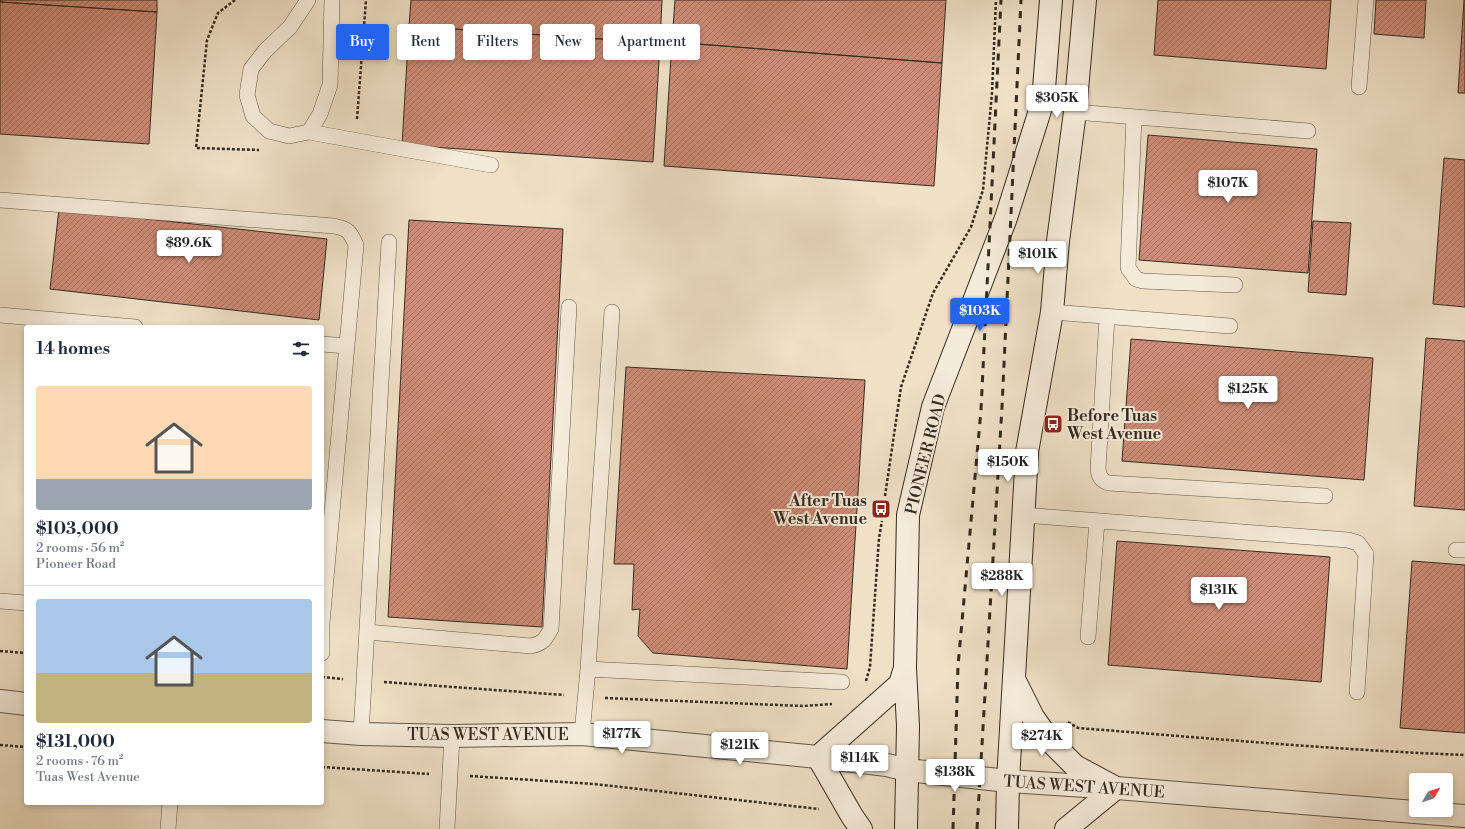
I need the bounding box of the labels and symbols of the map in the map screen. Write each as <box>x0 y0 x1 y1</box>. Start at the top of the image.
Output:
pin: $305K <box>1029 85 1085 119</box>
pin: $107K <box>1200 170 1256 204</box>
pin: $89.6K <box>156 230 222 264</box>
pin: $101K <box>1010 241 1066 275</box>
pin: $103K <box>952 298 1008 332</box>
pin: $125K <box>1220 376 1276 410</box>
street label: PIONEER ROAD <box>901 392 951 517</box>
place label: Before Tuas West Avenue <box>1066 406 1162 444</box>
bus stop icon: Before Tuas West Avenue <box>1042 413 1064 435</box>
pin: $150K <box>980 449 1036 483</box>
place label: After Tuas West Avenue <box>772 491 867 529</box>
bus stop icon: After Tuas West Avenue <box>870 498 892 520</box>
pin: $288K <box>974 563 1030 597</box>
pin: $131K <box>1191 577 1247 611</box>
pin: $177K <box>594 721 650 755</box>
pin: $274K <box>1014 723 1070 757</box>
street label: TUAS WEST AVENUE <box>407 725 569 745</box>
pin: $121K <box>712 732 768 766</box>
pin: $114K <box>832 745 888 779</box>
pin: $138K <box>927 759 983 793</box>
street label: TUAS WEST AVENUE <box>1003 771 1165 803</box>
north arrow <box>1409 773 1453 817</box>

